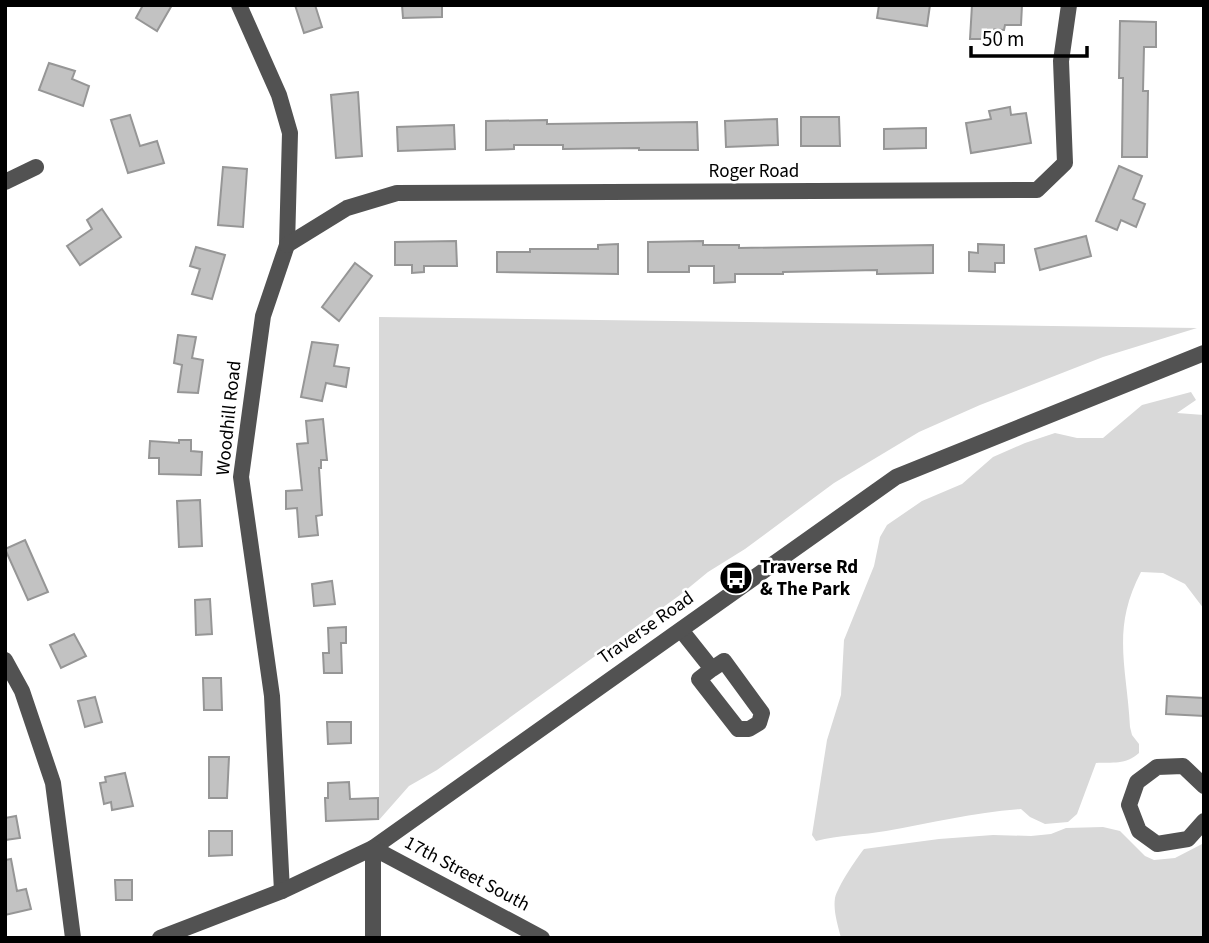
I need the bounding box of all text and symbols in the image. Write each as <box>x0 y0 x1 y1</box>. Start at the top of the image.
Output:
scale bar <box>971 14 1086 58</box>
text: 50 m <box>982 24 1024 54</box>
street label: Roger Road <box>709 158 799 185</box>
street label: Woodhill Road <box>210 359 248 477</box>
place label: Traverse Rd & The Park <box>760 554 858 603</box>
bus stop icon: Traverse Rd & The Park <box>717 559 755 597</box>
street label: Traverse Road <box>592 585 700 671</box>
street label: 17th Street South <box>400 830 534 918</box>

